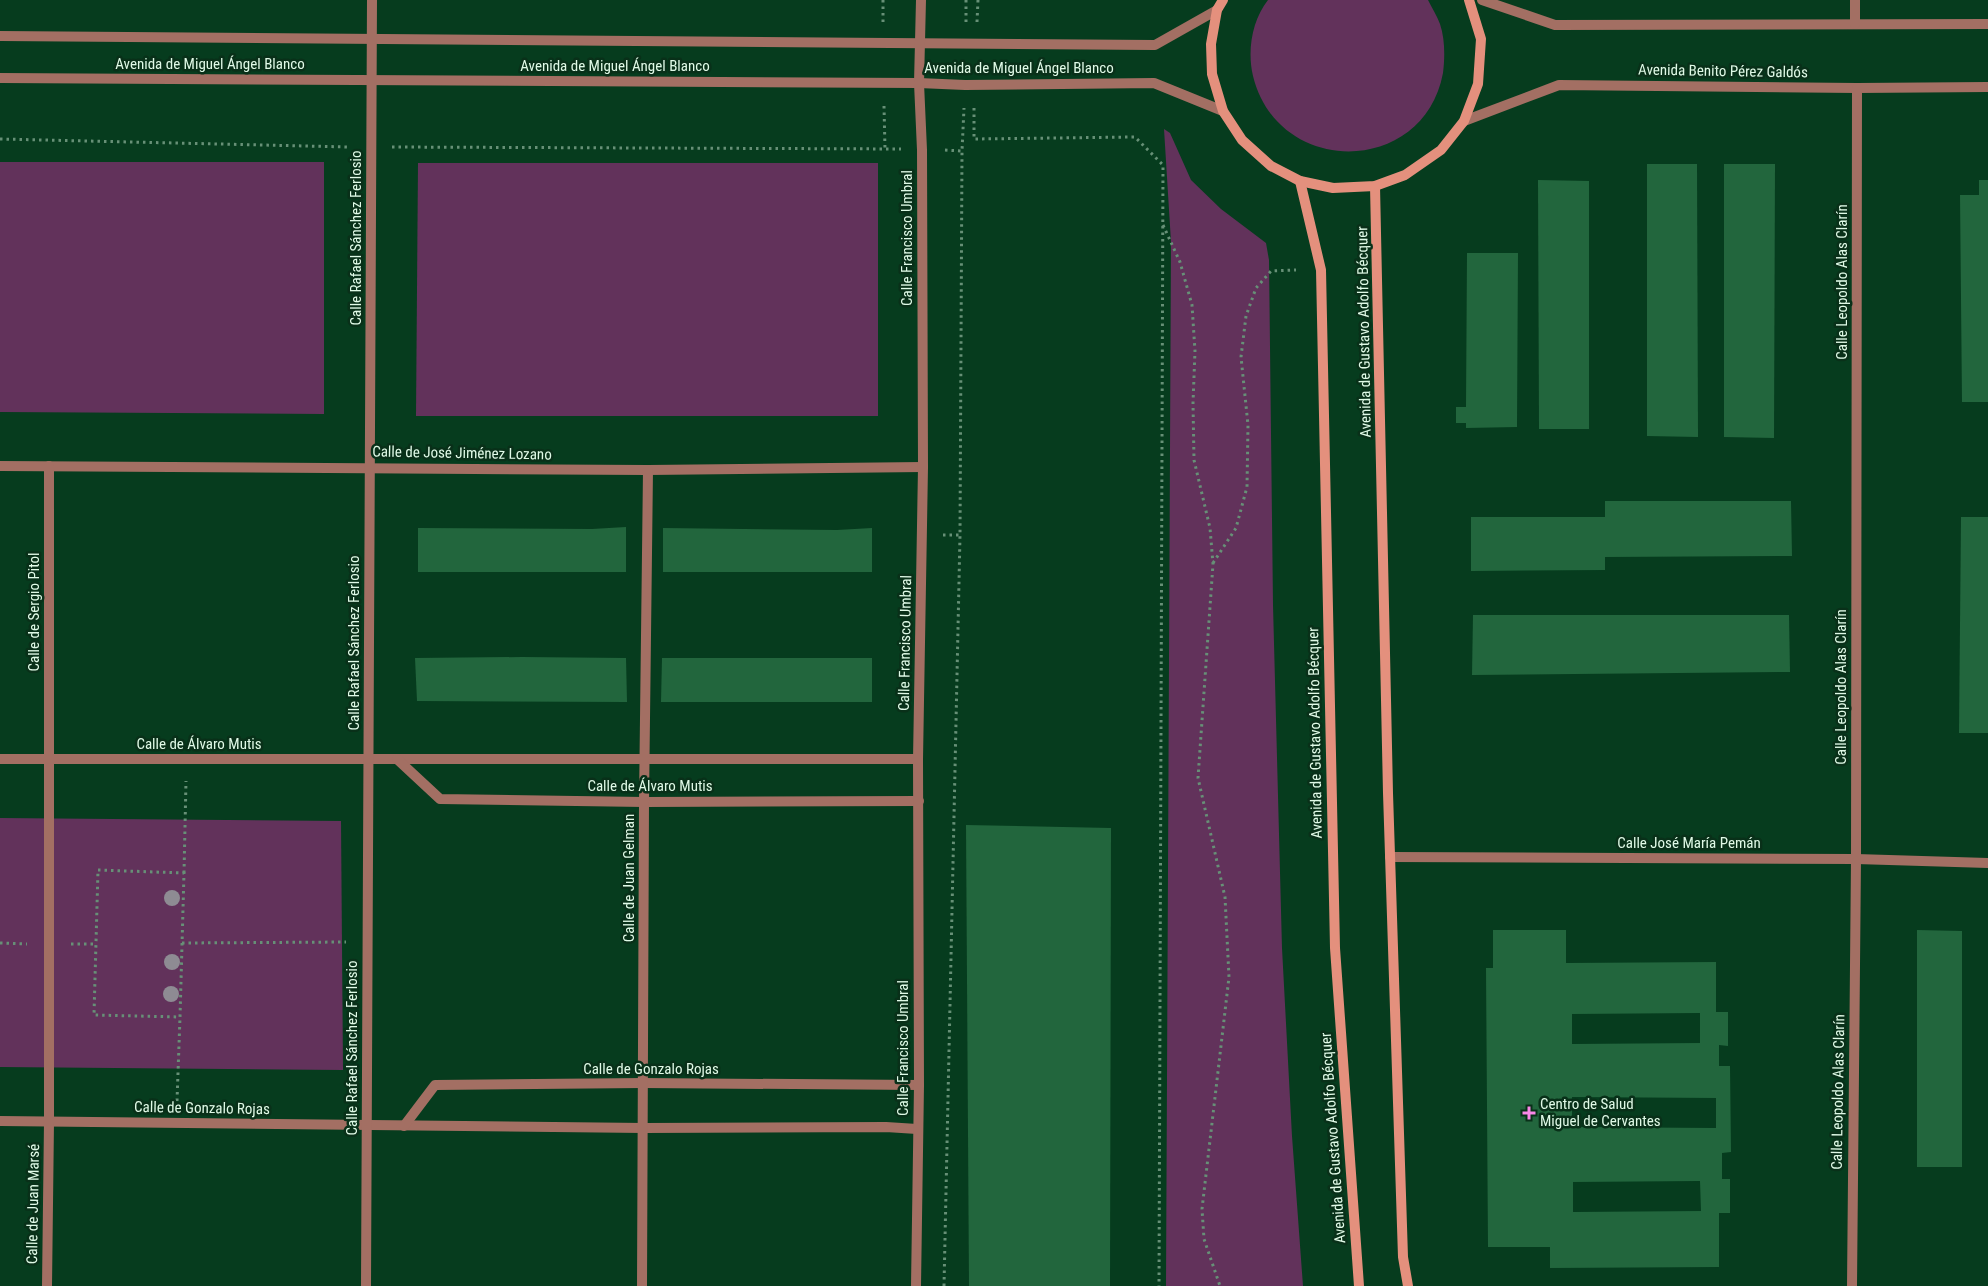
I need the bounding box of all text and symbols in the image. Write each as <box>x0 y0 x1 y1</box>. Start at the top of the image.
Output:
street label: Avenida de Miguel Ángel Blanco <box>115 55 305 73</box>
street label: Avenida de Miguel Ángel Blanco <box>520 57 710 75</box>
street label: Avenida de Miguel Ángel Blanco <box>924 59 1114 77</box>
street label: Avenida Benito Pérez Galdós <box>1638 61 1808 81</box>
street label: Calle Rafael Sánchez Ferlosio <box>347 151 365 325</box>
street label: Calle Francisco Umbral <box>898 170 916 306</box>
street label: Calle Leopoldo Alas Clarín <box>1833 204 1851 360</box>
street label: Avenida de Gustavo Adolfo Bécquer <box>1353 226 1375 438</box>
street label: Calle de José Jiménez Lozano <box>372 442 552 464</box>
street label: Calle de Sergio Pitol <box>25 552 43 672</box>
street label: Calle Rafael Sánchez Ferlosio <box>345 556 363 730</box>
street label: Calle Francisco Umbral <box>895 575 915 711</box>
street label: Calle Leopoldo Alas Clarín <box>1832 609 1850 765</box>
street label: Avenida de Gustavo Adolfo Bécquer <box>1304 627 1326 839</box>
street label: Calle de Álvaro Mutis <box>136 735 262 753</box>
street label: Calle de Álvaro Mutis <box>587 777 713 795</box>
street label: Calle de Juan Gelman <box>620 814 638 942</box>
street label: Calle José María Pemán <box>1617 834 1761 852</box>
street label: Calle Rafael Sánchez Ferlosio <box>343 961 361 1135</box>
street label: Calle Francisco Umbral <box>894 980 912 1116</box>
street label: Calle Leopoldo Alas Clarín <box>1828 1014 1848 1170</box>
street label: Avenida de Gustavo Adolfo Bécquer <box>1317 1032 1349 1244</box>
street label: Calle de Gonzalo Rojas <box>583 1060 719 1078</box>
place label: Centro de Salud Miguel de Cervantes <box>1540 1095 1661 1130</box>
street label: Calle de Gonzalo Rojas <box>134 1098 270 1118</box>
marker: Centro de Salud Miguel de Cervantes <box>1522 1106 1536 1120</box>
street label: Calle de Juan Marsé <box>23 1144 43 1264</box>

